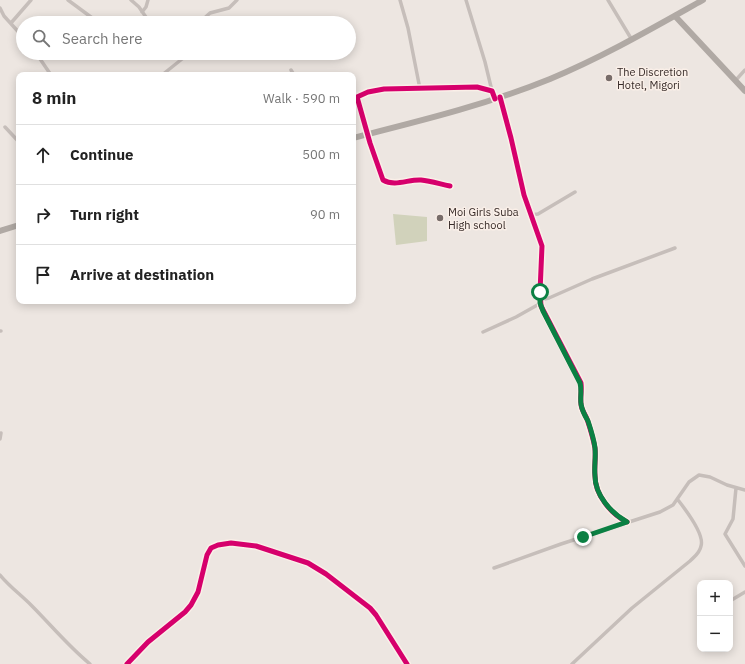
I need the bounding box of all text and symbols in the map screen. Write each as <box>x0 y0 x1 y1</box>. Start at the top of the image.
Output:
search box <box>16 16 356 60</box>
icon: search <box>30 27 52 49</box>
text: Search here <box>62 29 142 48</box>
place label: The Discretion Hotel, Migori <box>617 65 688 92</box>
marker: The Discretion Hotel, Migori <box>604 73 614 83</box>
text: 8 min <box>32 87 76 109</box>
text: Walk · 590 m <box>263 90 340 107</box>
icon: ahead <box>32 144 54 166</box>
text: Continue <box>70 145 134 164</box>
text: 500 m <box>302 146 340 163</box>
icon: right <box>32 204 54 226</box>
text: Turn right <box>70 205 139 224</box>
place label: Moi Girls Suba High school <box>448 205 519 232</box>
text: 90 m <box>310 206 340 223</box>
marker: Moi Girls Suba High school <box>435 213 445 223</box>
icon: arrive <box>32 264 54 286</box>
text: Arrive at destination <box>70 265 214 284</box>
route start <box>531 283 549 301</box>
route end <box>574 528 592 546</box>
map controls <box>697 580 733 652</box>
button: + <box>697 580 733 616</box>
button: − <box>697 616 733 652</box>

